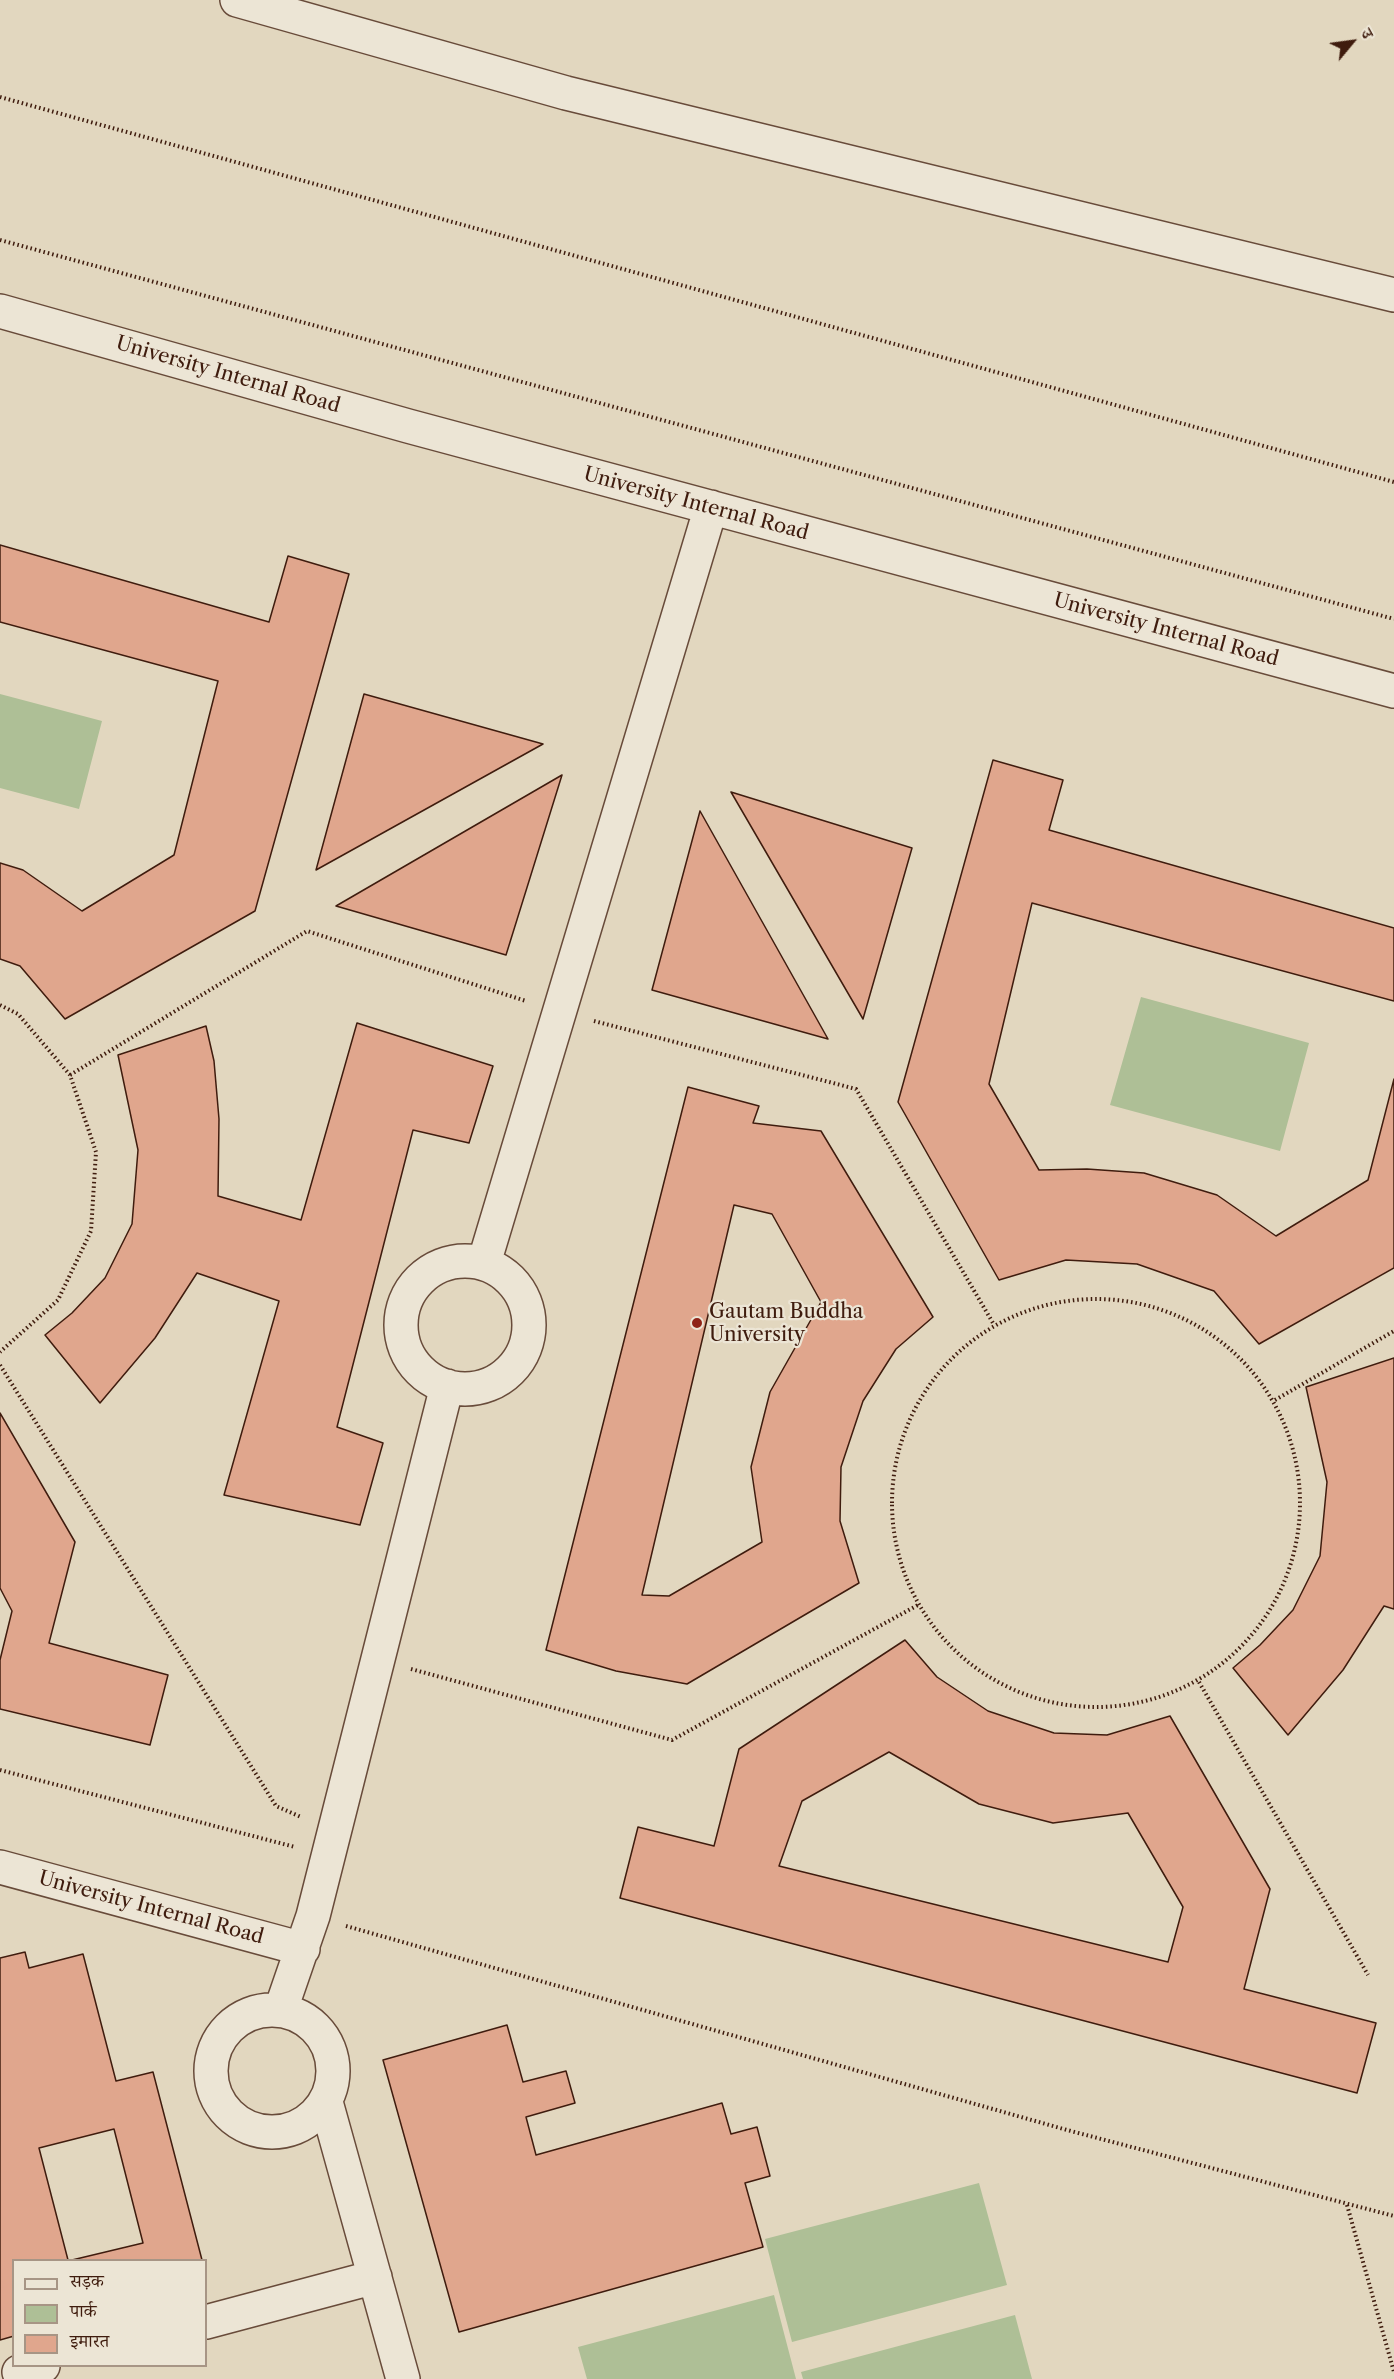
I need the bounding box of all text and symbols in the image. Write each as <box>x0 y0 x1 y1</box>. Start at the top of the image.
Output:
north arrow <box>1322 12 1382 72</box>
text: उ <box>1357 25 1378 42</box>
street label: University Internal Road <box>113 331 343 419</box>
street label: University Internal Road <box>581 462 811 546</box>
street label: University Internal Road <box>1051 588 1281 672</box>
place label: Gautam Buddha University <box>709 1300 863 1347</box>
marker: Gautam Buddha University <box>690 1316 704 1330</box>
street label: University Internal Road <box>36 1866 266 1950</box>
legend <box>12 2259 207 2367</box>
text: सड़क <box>70 2270 104 2292</box>
text: पार्क <box>70 2300 97 2322</box>
text: इमारत <box>70 2330 109 2352</box>

